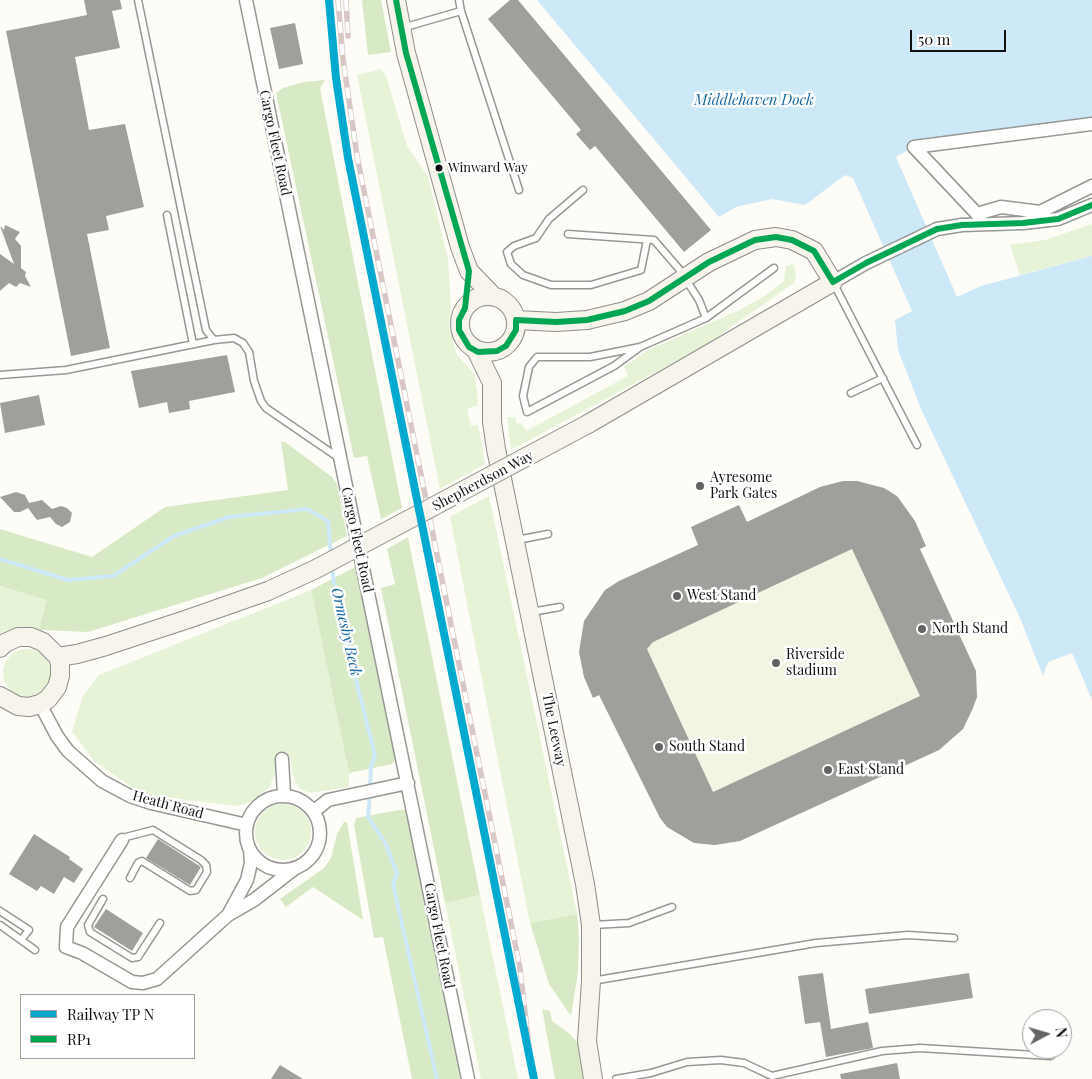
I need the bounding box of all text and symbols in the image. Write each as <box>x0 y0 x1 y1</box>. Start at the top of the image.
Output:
scale bar <box>912 20 1008 52</box>
text: 50 m <box>918 29 950 49</box>
street label: Cargo Fleet Road <box>256 89 294 197</box>
water label: Middlehaven Dock <box>694 91 814 109</box>
place label: Winward Way <box>448 160 528 176</box>
marker: Winward Way <box>434 163 444 173</box>
street label: Shepherdson Way <box>430 447 536 515</box>
place label: Ayresome Park Gates <box>710 470 777 502</box>
marker: Ayresome Park Gates <box>694 480 706 492</box>
street label: Cargo Fleet Road <box>338 486 376 594</box>
water label: Ormesby Beck <box>327 586 365 678</box>
place label: West Stand <box>687 588 756 604</box>
marker: West Stand <box>671 590 683 602</box>
place label: North Stand <box>932 621 1008 637</box>
marker: North Stand <box>916 623 928 635</box>
place label: Riverside stadium <box>786 647 845 680</box>
marker: Riverside stadium <box>770 657 782 669</box>
street label: The Leeway <box>539 692 569 768</box>
place label: South Stand <box>669 739 745 755</box>
marker: South Stand <box>653 741 665 753</box>
place label: East Stand <box>838 762 904 778</box>
marker: East Stand <box>822 764 834 776</box>
street label: Heath Road <box>131 787 205 823</box>
street label: Cargo Fleet Road <box>421 882 457 990</box>
legend <box>20 994 195 1059</box>
text: Railway TP N <box>67 1004 154 1024</box>
north arrow <box>1022 1009 1072 1059</box>
text: N <box>1051 1026 1071 1038</box>
text: RP1 <box>67 1029 91 1049</box>

